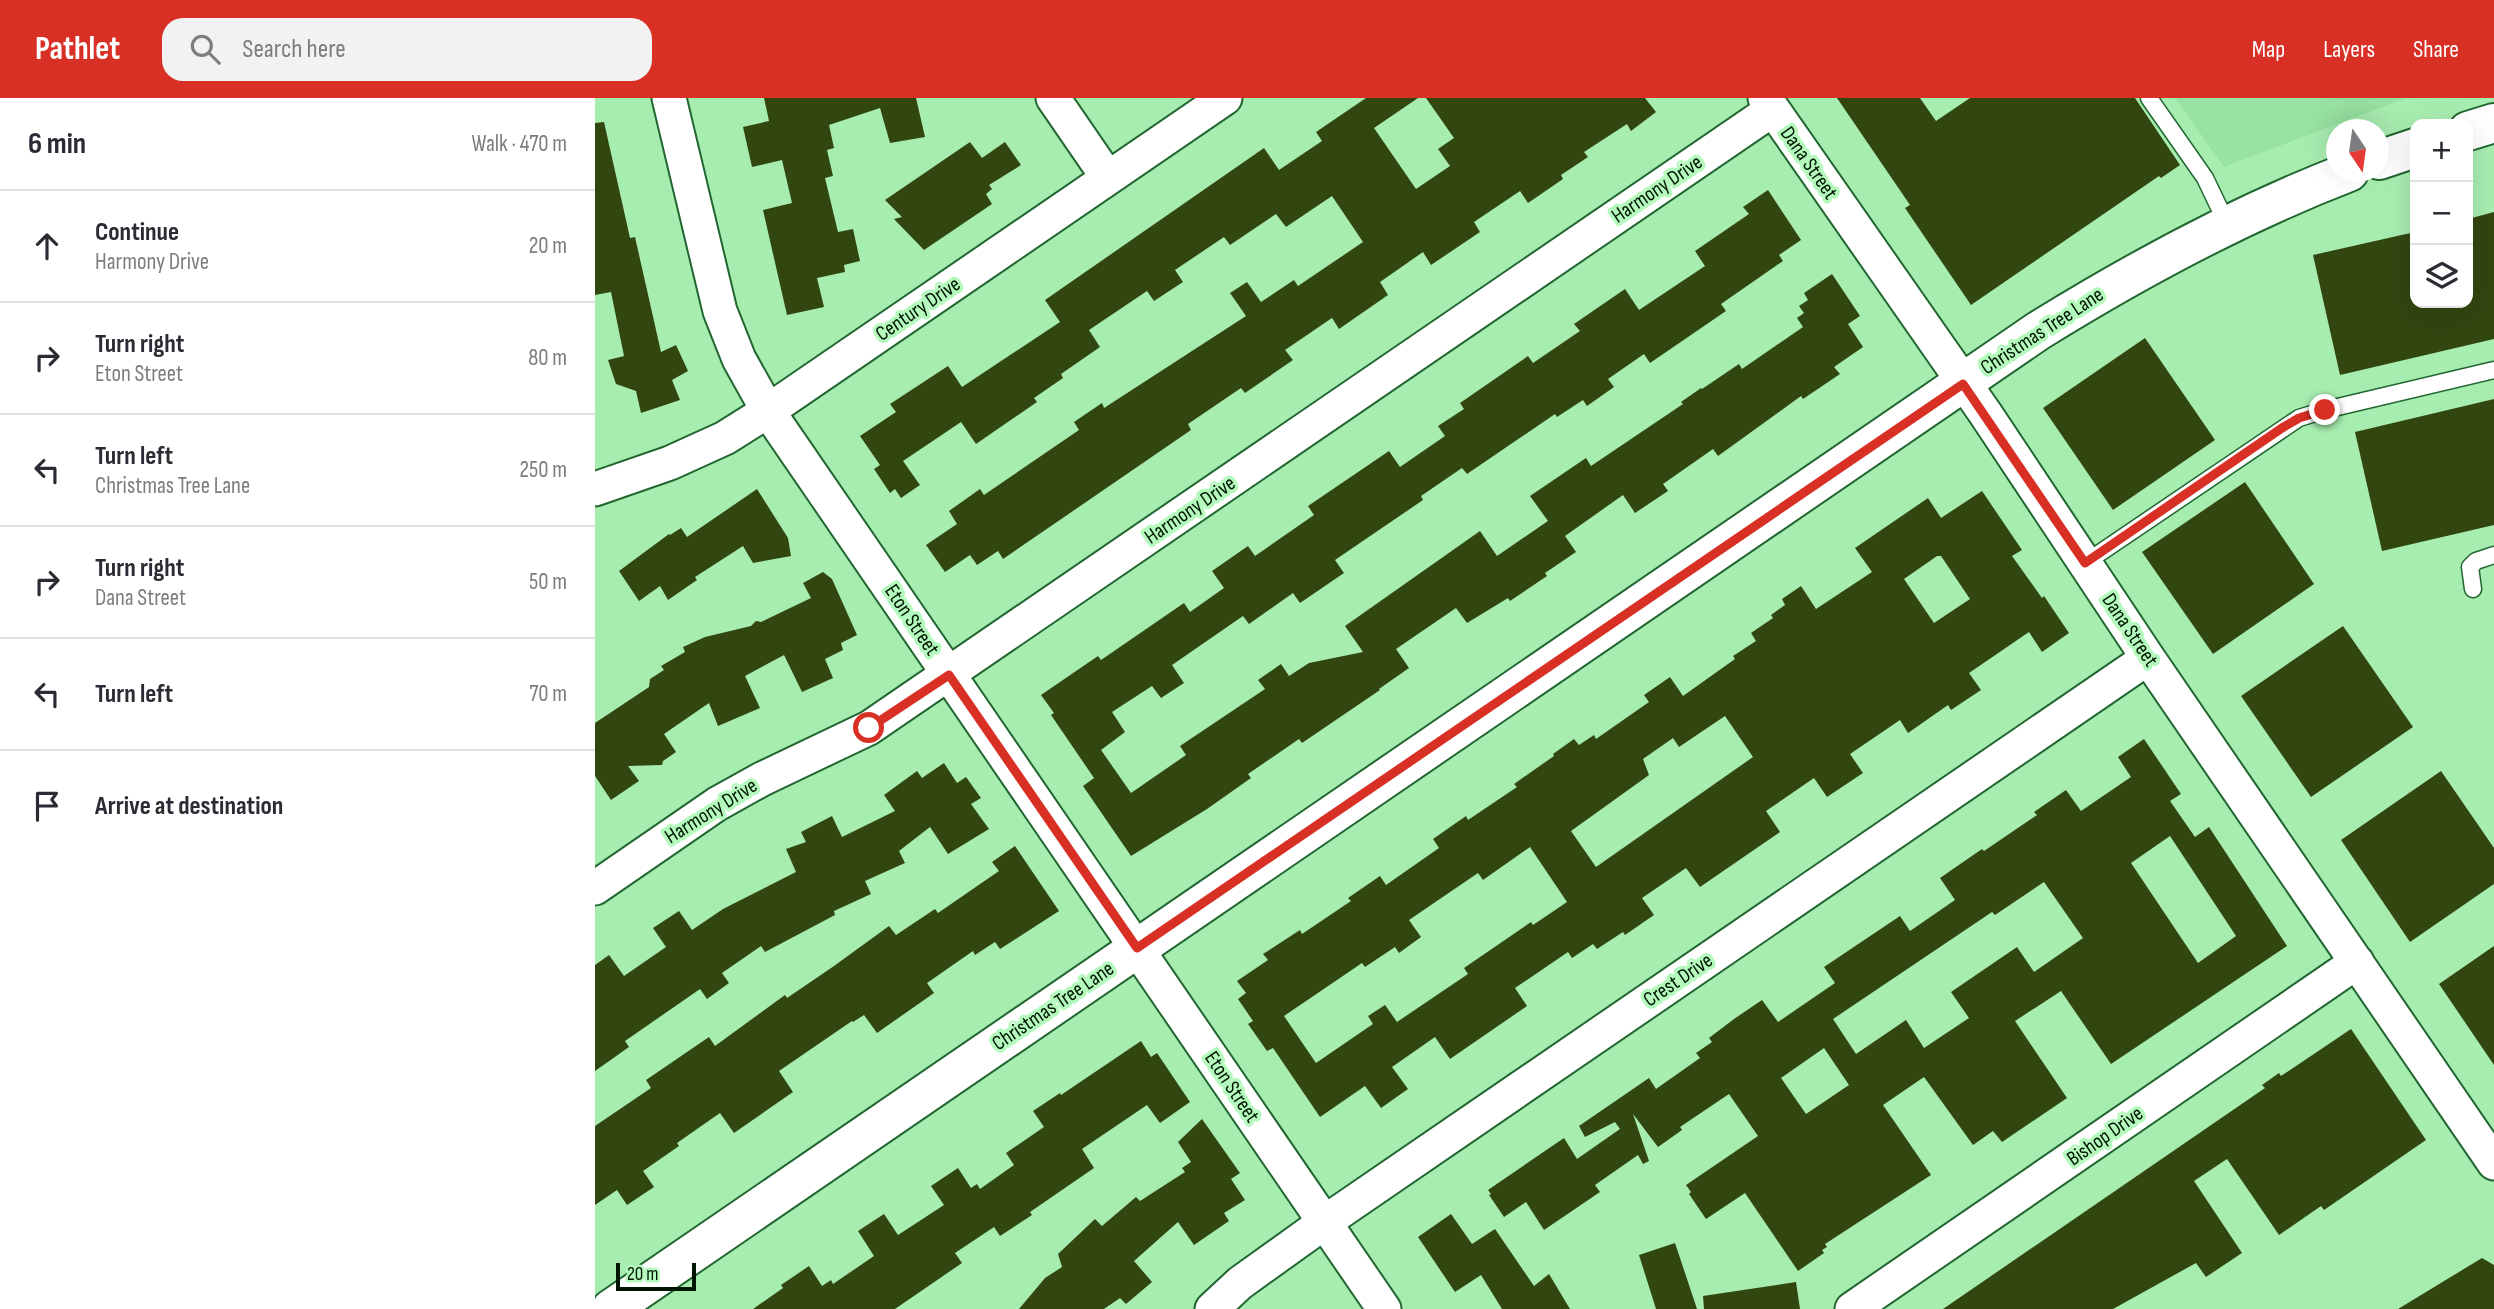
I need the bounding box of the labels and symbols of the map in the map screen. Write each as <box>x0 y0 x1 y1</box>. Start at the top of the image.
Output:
north arrow <box>2326 119 2389 182</box>
street label: Dana Street <box>1775 122 1843 204</box>
street label: Harmony Drive <box>1607 150 1707 228</box>
street label: Century Drive <box>871 271 965 347</box>
street label: Christmas Tree Lane <box>1976 282 2108 380</box>
route end <box>2309 394 2340 425</box>
street label: Harmony Drive <box>1140 471 1240 549</box>
street label: Eton Street <box>879 580 945 660</box>
street label: Dana Street <box>2096 589 2164 671</box>
route start <box>853 712 884 743</box>
street label: Harmony Drive <box>660 773 762 849</box>
street label: Crest Drive <box>1639 948 1717 1012</box>
street label: Christmas Tree Lane <box>987 956 1119 1056</box>
street label: Eton Street <box>1199 1047 1265 1127</box>
street label: Bishop Drive <box>2062 1101 2148 1171</box>
scale bar <box>616 1260 697 1292</box>

